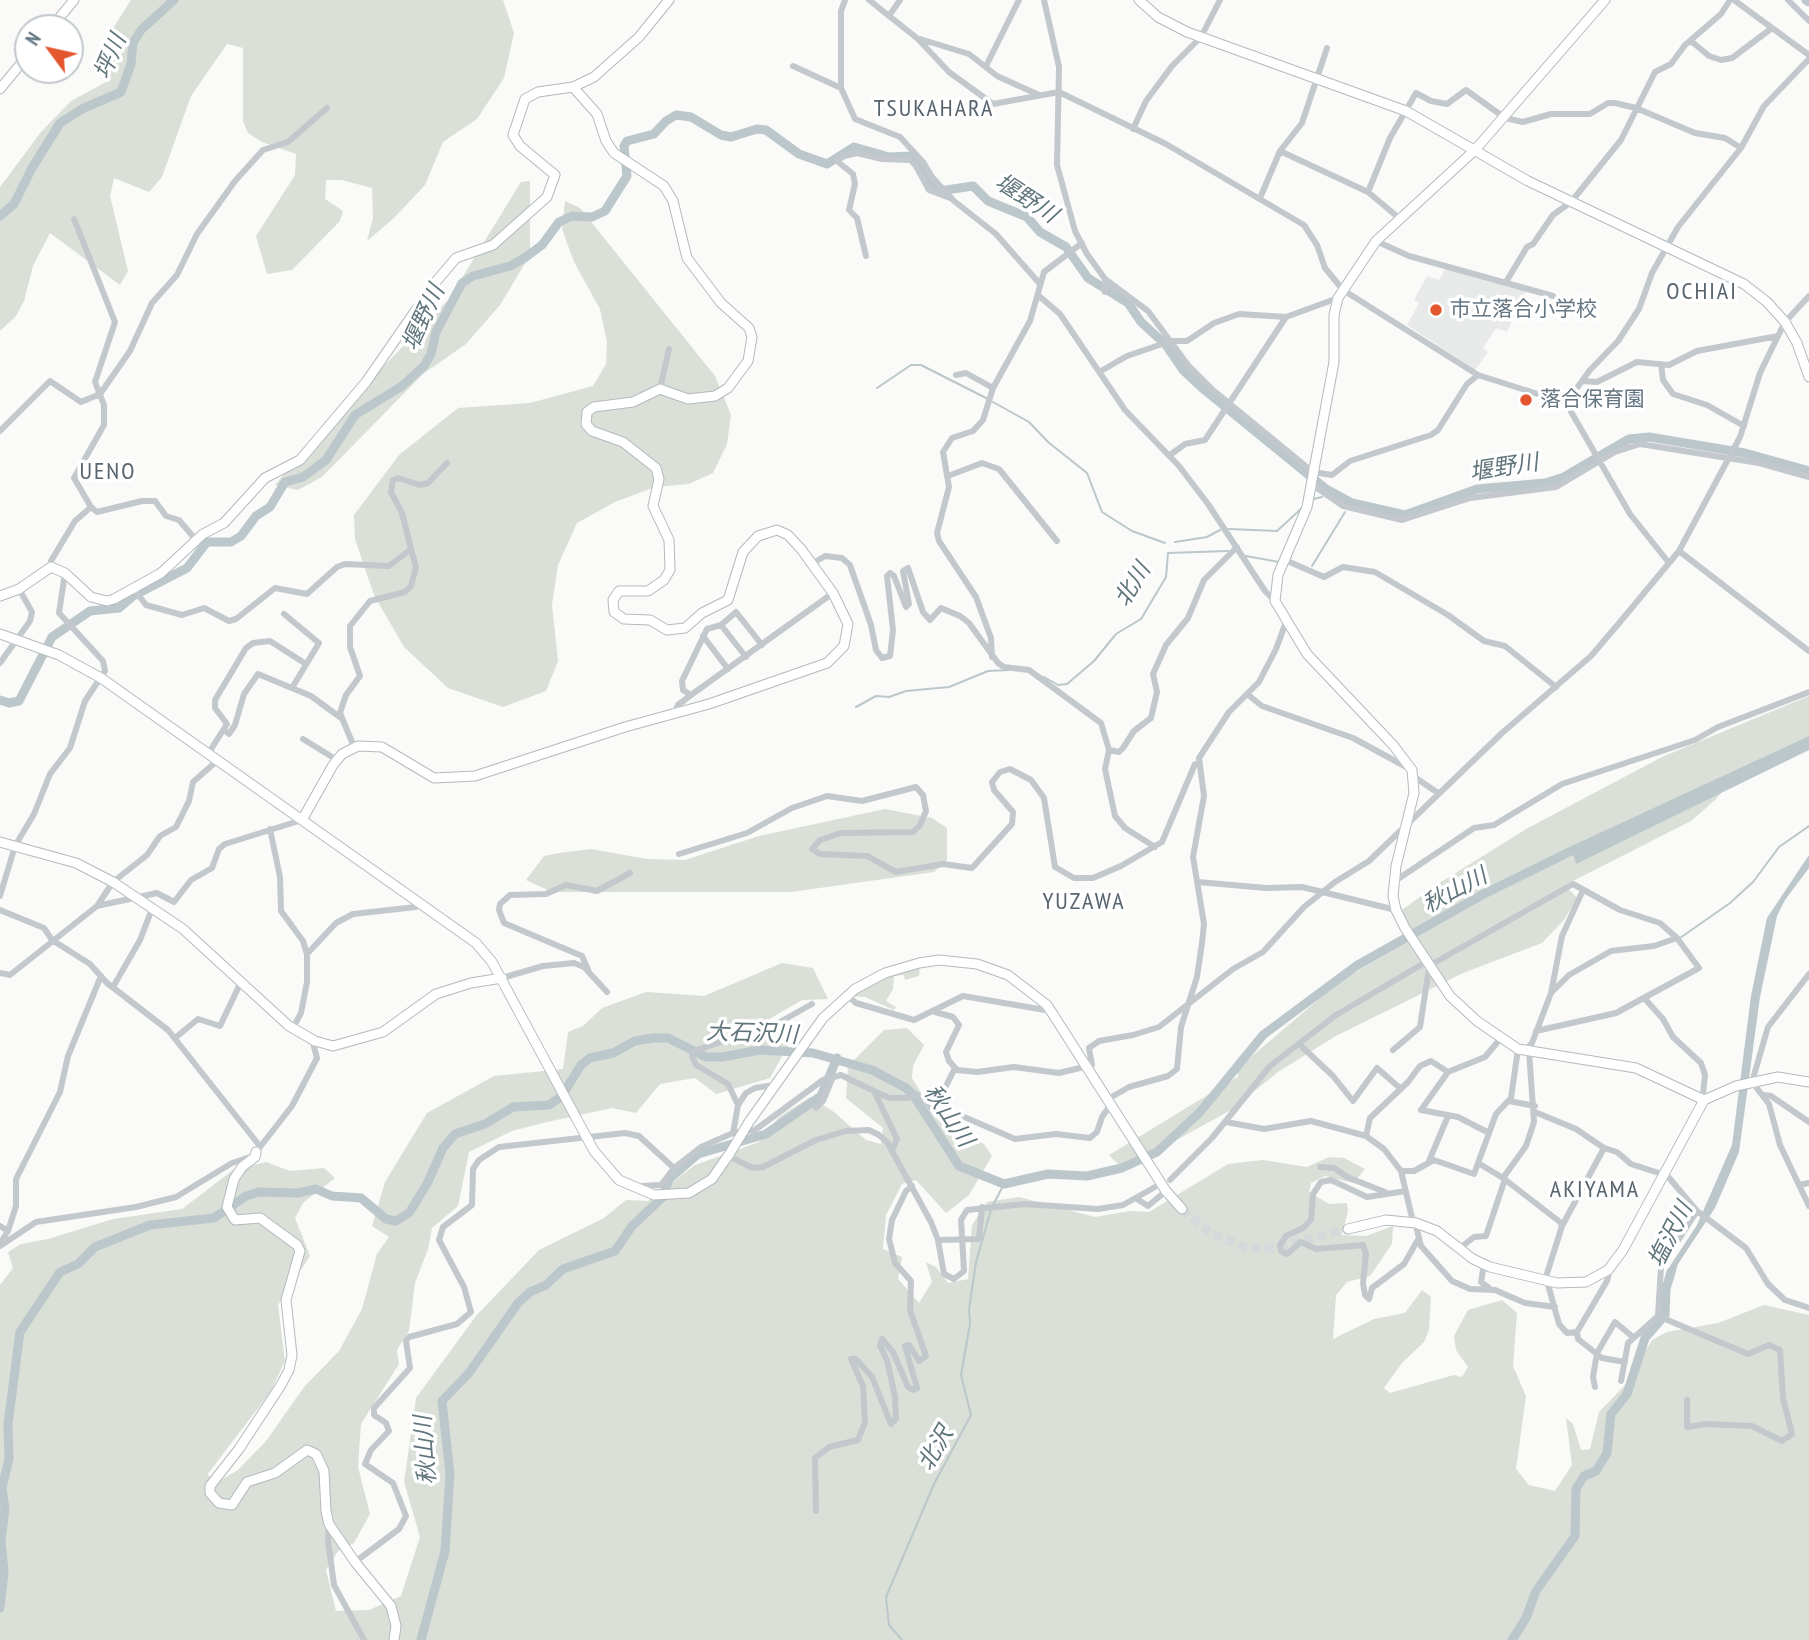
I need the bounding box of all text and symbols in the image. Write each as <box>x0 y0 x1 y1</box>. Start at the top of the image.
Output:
north arrow <box>14 14 84 84</box>
text: N <box>20 28 46 49</box>
water label: 坪川 <box>89 30 133 84</box>
district label: TSUKAHARA <box>875 95 993 123</box>
water label: 堰野川 <box>990 169 1062 229</box>
district label: OCHIAI <box>1667 278 1737 306</box>
water label: 堰野川 <box>397 281 451 355</box>
place label: 市立落合小学校 <box>1450 297 1597 323</box>
marker: 市立落合小学校 <box>1428 302 1444 318</box>
place label: 落合保育園 <box>1540 387 1645 413</box>
marker: 落合保育園 <box>1518 392 1534 408</box>
water label: 堰野川 <box>1468 449 1540 487</box>
district label: UENO <box>80 458 136 486</box>
water label: 北川 <box>1109 558 1157 612</box>
water label: 秋山川 <box>1418 863 1492 919</box>
district label: YUZAWA <box>1043 888 1125 916</box>
water label: 大石沢川 <box>706 1019 798 1049</box>
water label: 秋山川 <box>917 1080 979 1152</box>
district label: AKIYAMA <box>1551 1176 1639 1204</box>
water label: 塩沢川 <box>1643 1198 1699 1272</box>
water label: 秋山川 <box>410 1415 442 1485</box>
water label: 北沢 <box>913 1422 959 1476</box>

